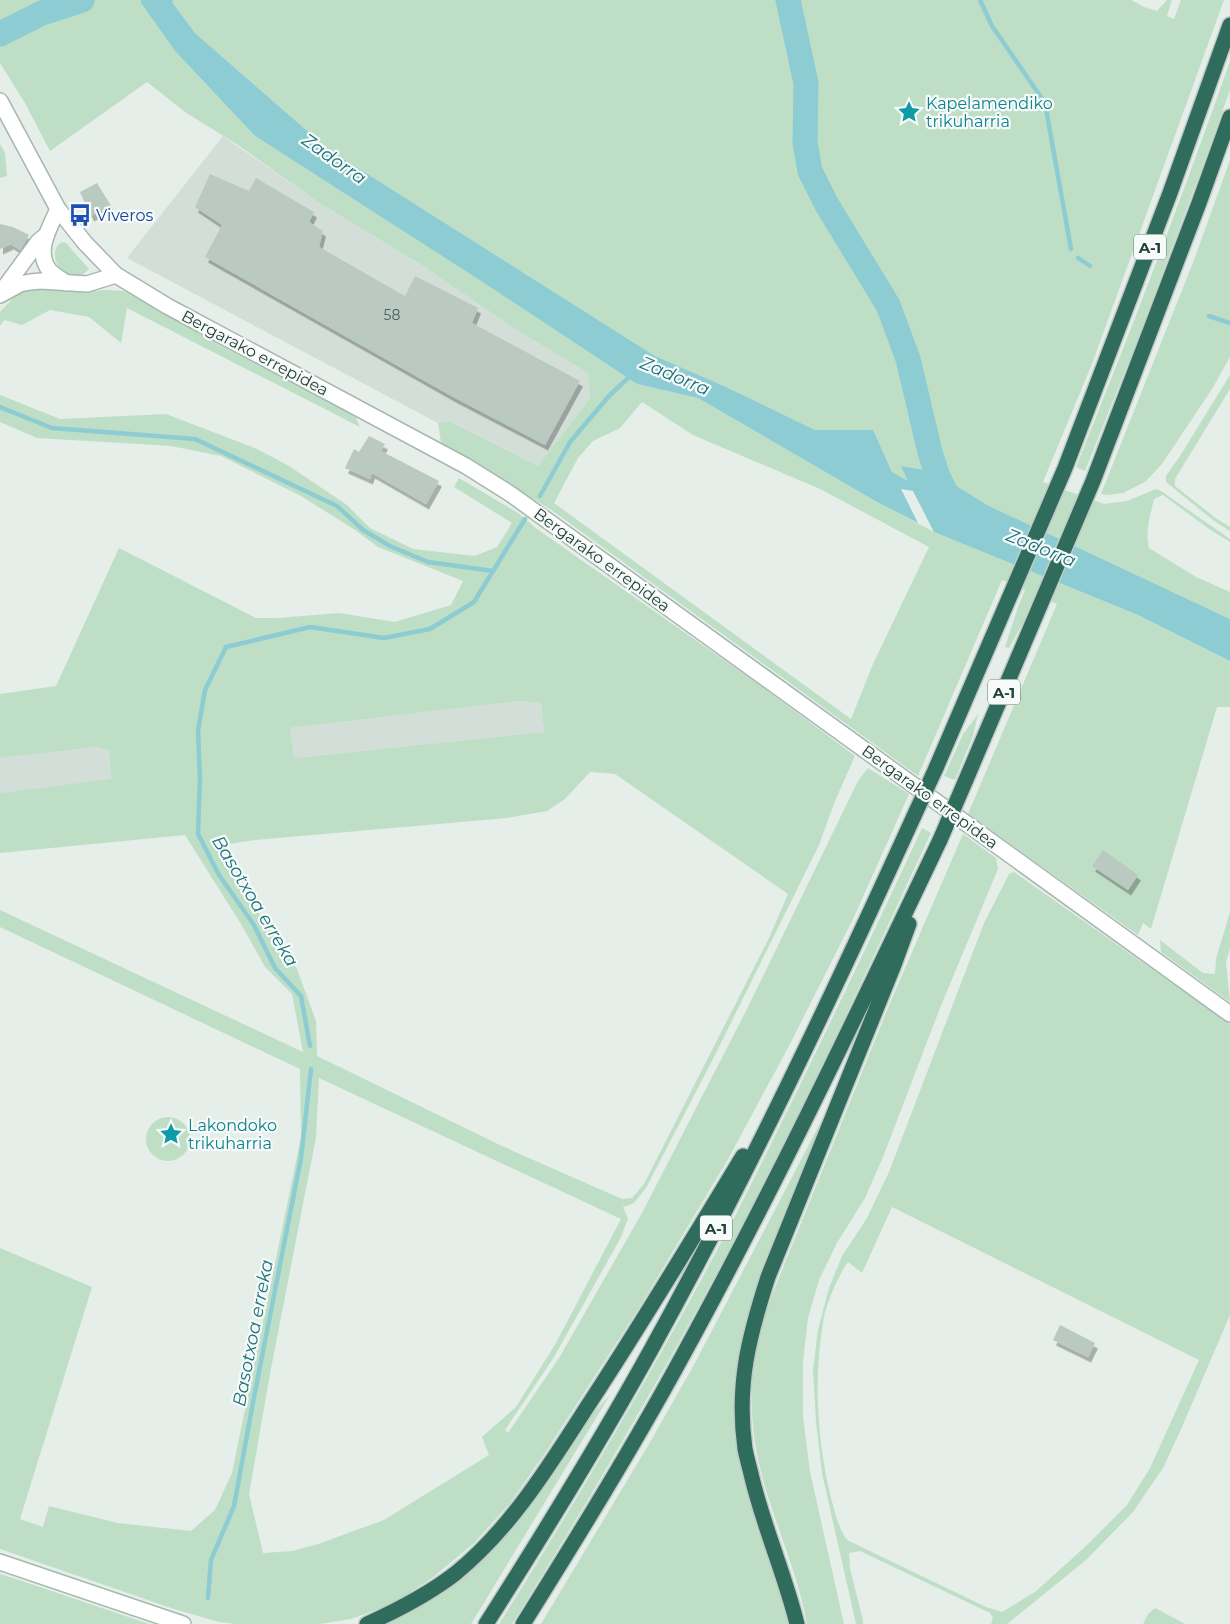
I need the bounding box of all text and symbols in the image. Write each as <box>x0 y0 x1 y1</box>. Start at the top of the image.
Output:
place label: Kapelamendiko trikuharria <box>926 94 1053 131</box>
place icon: Kapelamendiko trikuharria <box>896 99 922 125</box>
water label: Zadorra <box>297 128 370 189</box>
bus stop icon: Viveros <box>67 202 93 228</box>
place label: Viveros <box>96 206 154 225</box>
road number: A-1 <box>1134 234 1166 260</box>
street label: Bergarako errepidea <box>178 306 332 400</box>
house number: 58 <box>384 306 400 324</box>
water label: Zadorra <box>636 351 713 400</box>
street label: Bergarako errepidea <box>530 504 674 616</box>
water label: Zadorra <box>1002 524 1079 572</box>
road number: A-1 <box>988 680 1020 704</box>
street label: Bergarako errepidea <box>858 741 1002 853</box>
water label: Basotxoa erreka <box>207 831 303 971</box>
place label: Lakondoko trikuharria <box>188 1116 277 1153</box>
place icon: Lakondoko trikuharria <box>158 1121 184 1147</box>
road number: A-1 <box>700 1216 732 1240</box>
water label: Basotxoa erreka <box>228 1258 278 1408</box>

